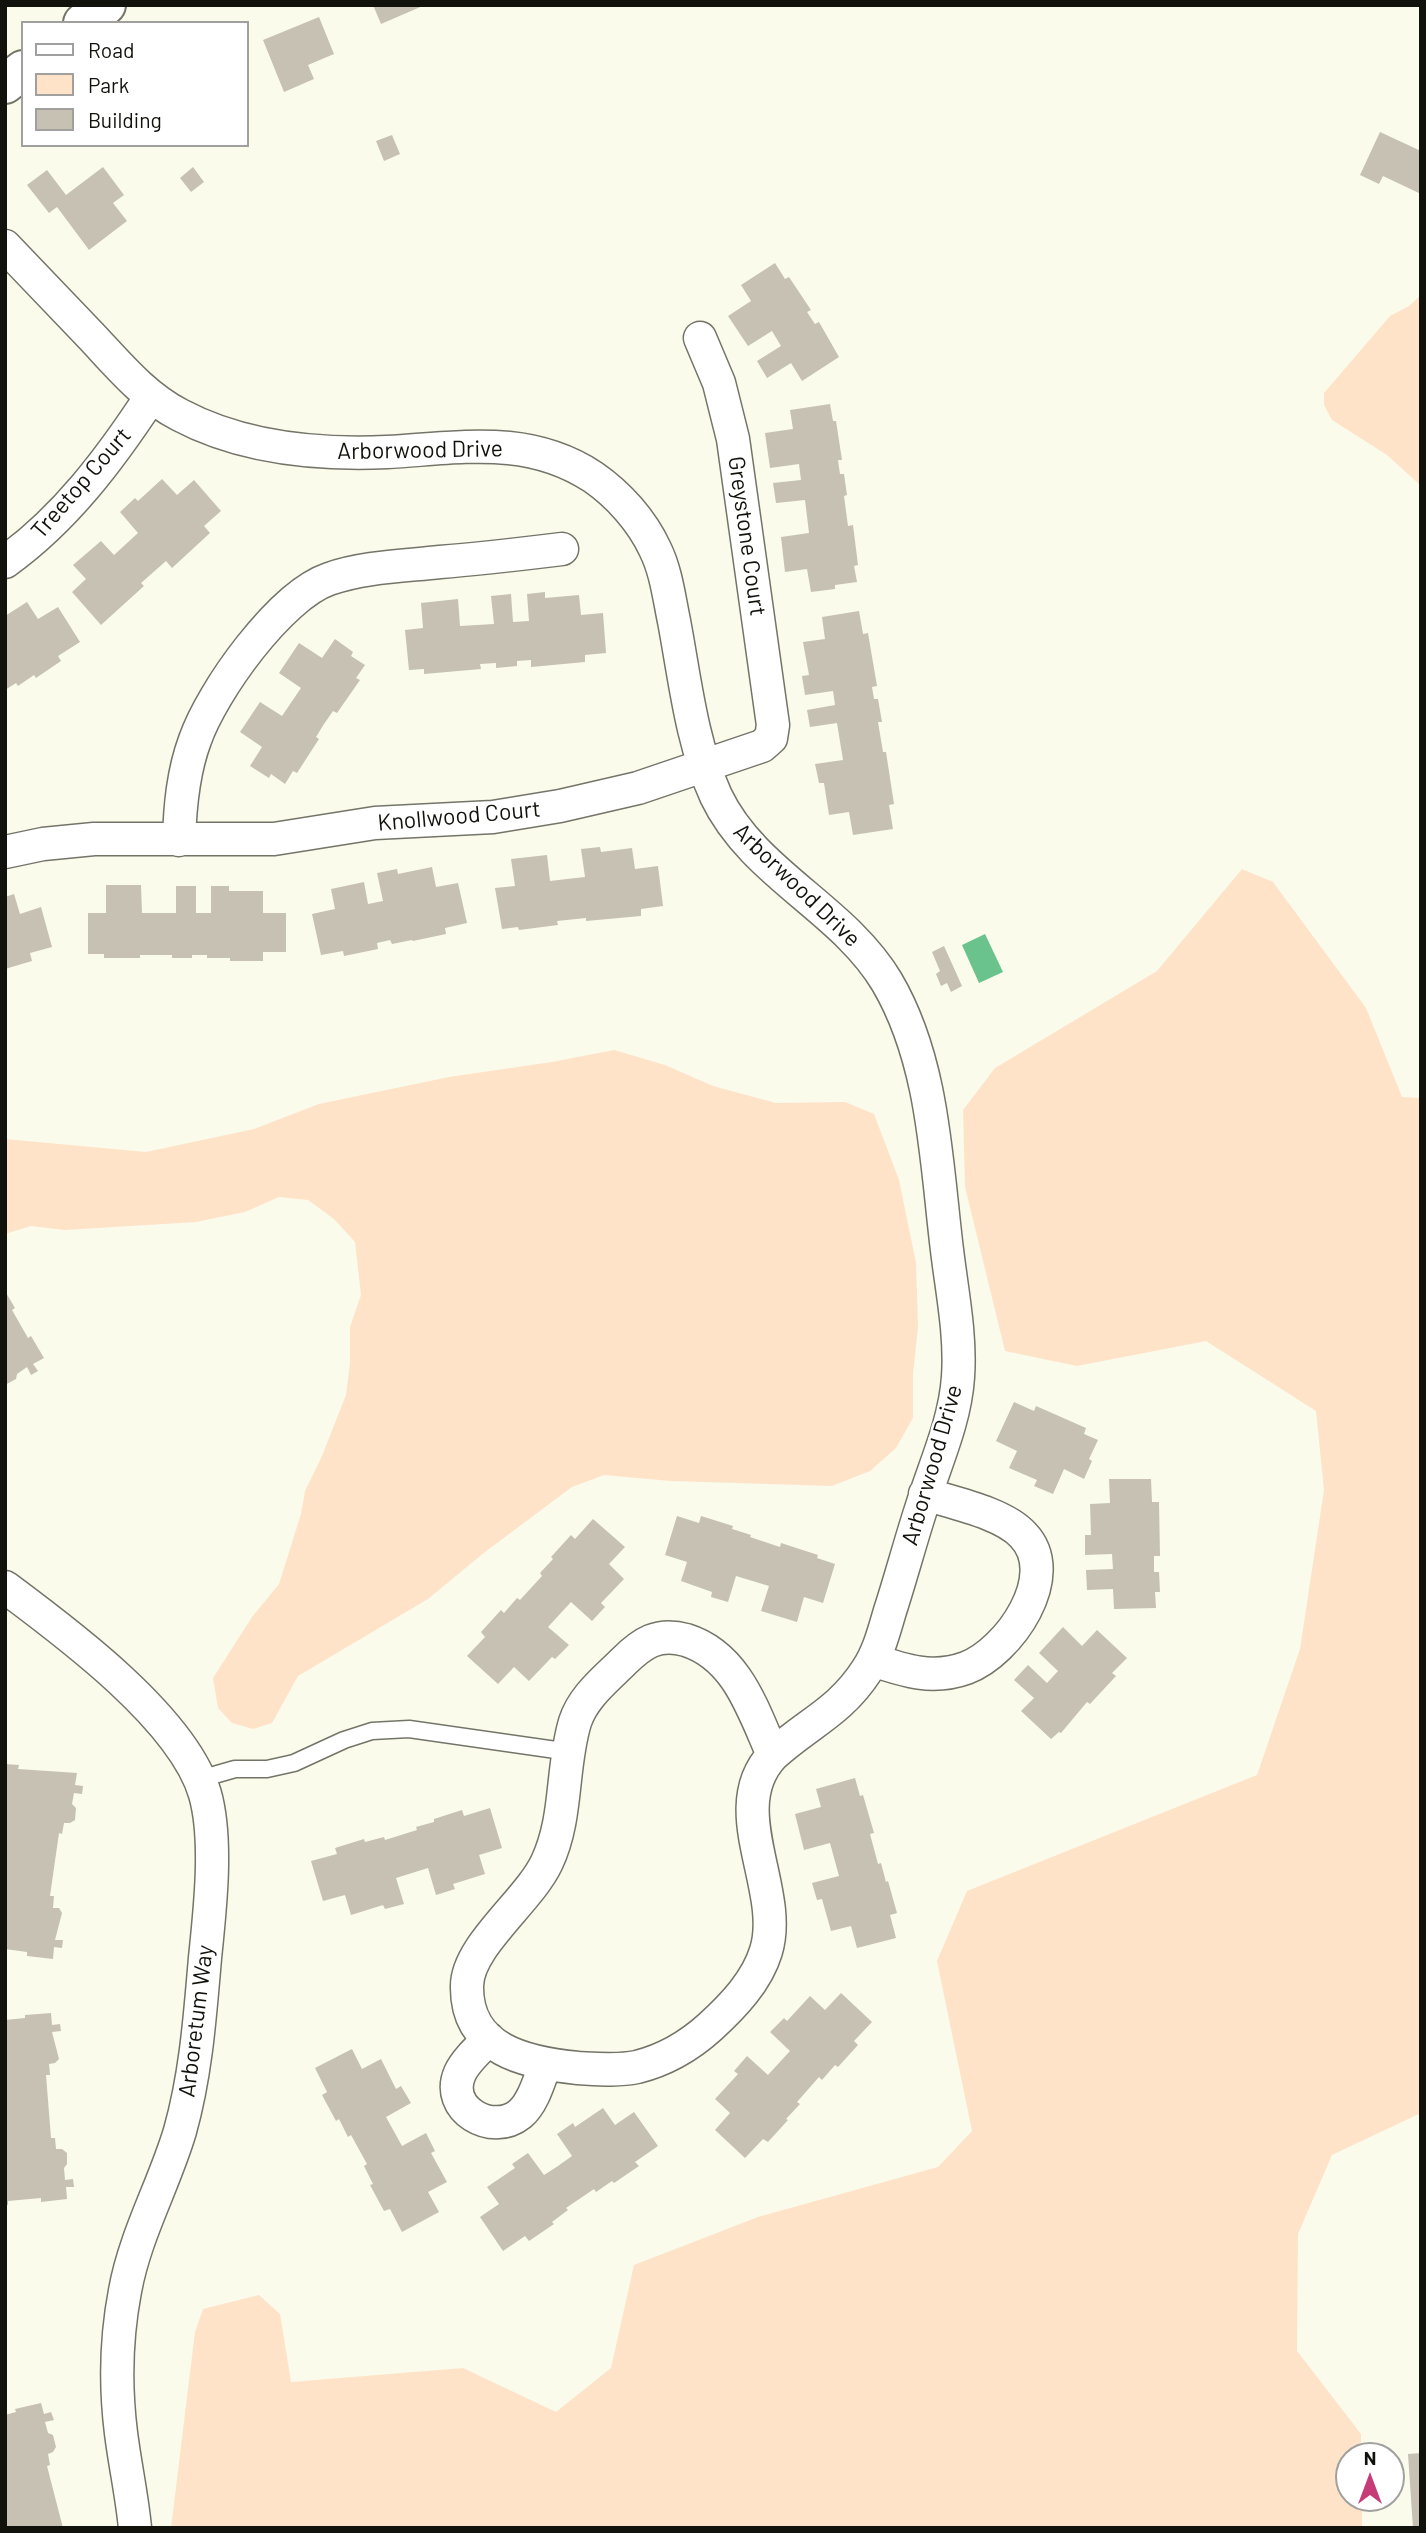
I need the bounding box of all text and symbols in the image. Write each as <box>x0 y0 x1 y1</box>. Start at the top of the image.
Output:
legend <box>21 21 248 147</box>
text: Road <box>88 37 134 62</box>
text: Park <box>88 72 129 97</box>
text: Building <box>88 107 162 132</box>
street label: Treetop Court <box>25 422 137 544</box>
street label: Arborwood Drive <box>337 435 503 465</box>
street label: Greystone Court <box>722 454 772 618</box>
street label: Knollwood Court <box>376 795 542 837</box>
street label: Arborwood Drive <box>728 817 866 953</box>
street label: Arborwood Drive <box>896 1381 968 1549</box>
street label: Arboretum Way <box>173 1943 219 2099</box>
north arrow <box>1335 2442 1405 2512</box>
text: N <box>1364 2446 1376 2469</box>

